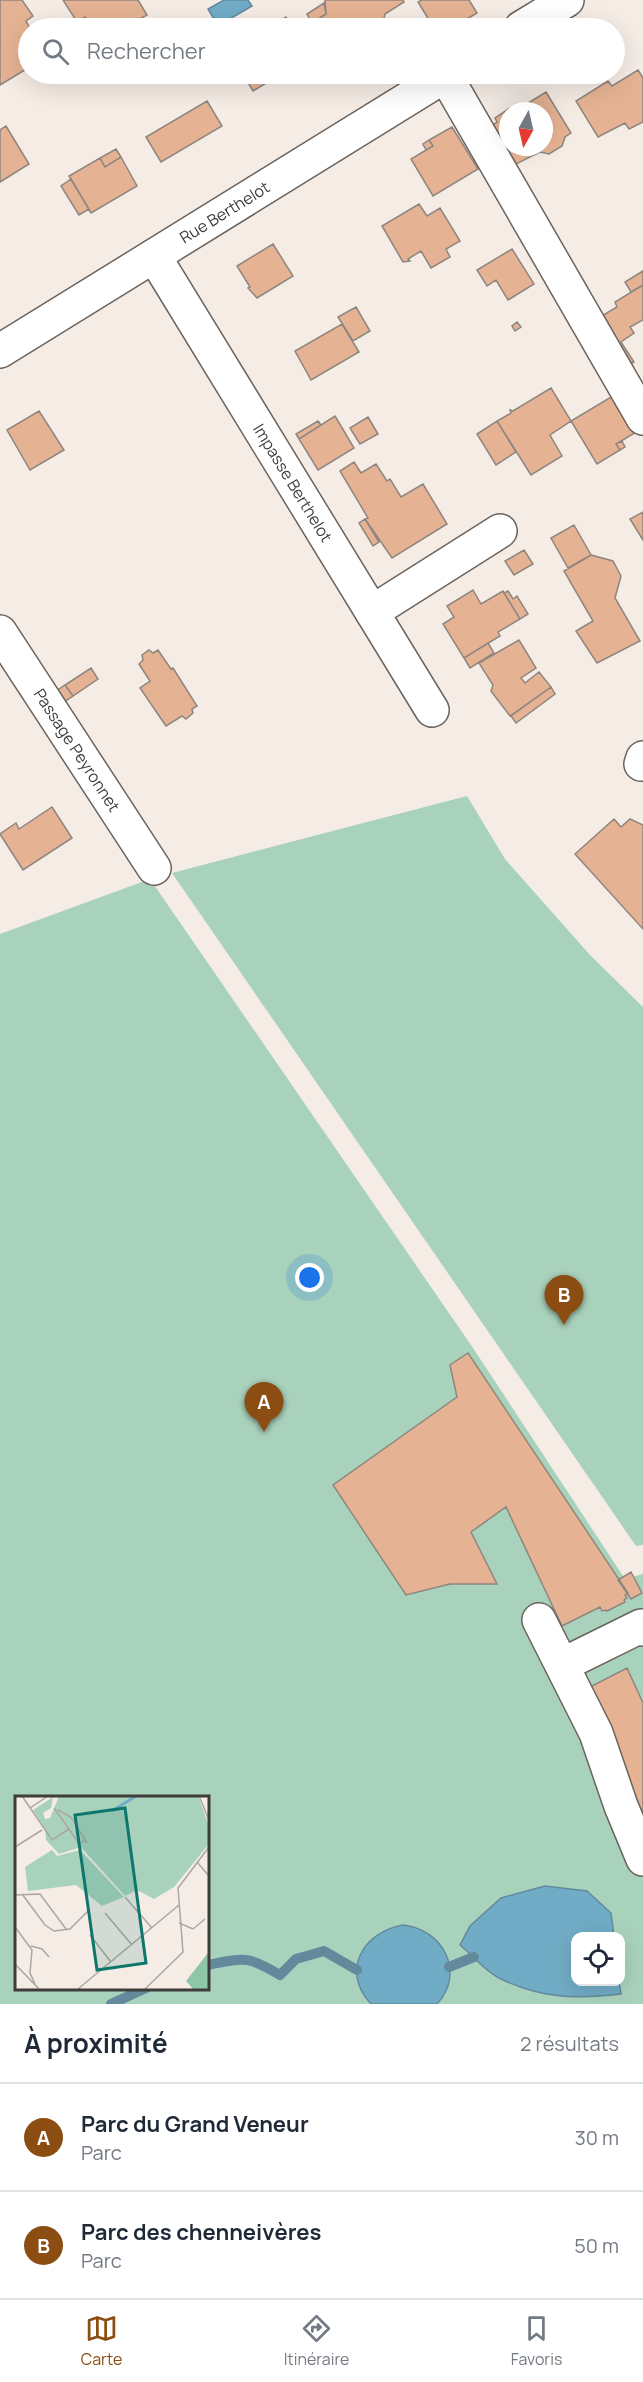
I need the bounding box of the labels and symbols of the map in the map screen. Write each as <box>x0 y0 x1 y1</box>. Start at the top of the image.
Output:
north arrow <box>499 102 553 156</box>
street label: Rue Berthelot <box>175 176 274 248</box>
street label: Impasse Berthelot <box>248 420 338 546</box>
street label: Passage Peyronnet <box>29 684 125 816</box>
your location <box>295 1263 324 1292</box>
pin: B <box>544 1276 584 1325</box>
pin: A <box>244 1382 284 1432</box>
inset map <box>15 1796 208 1989</box>

